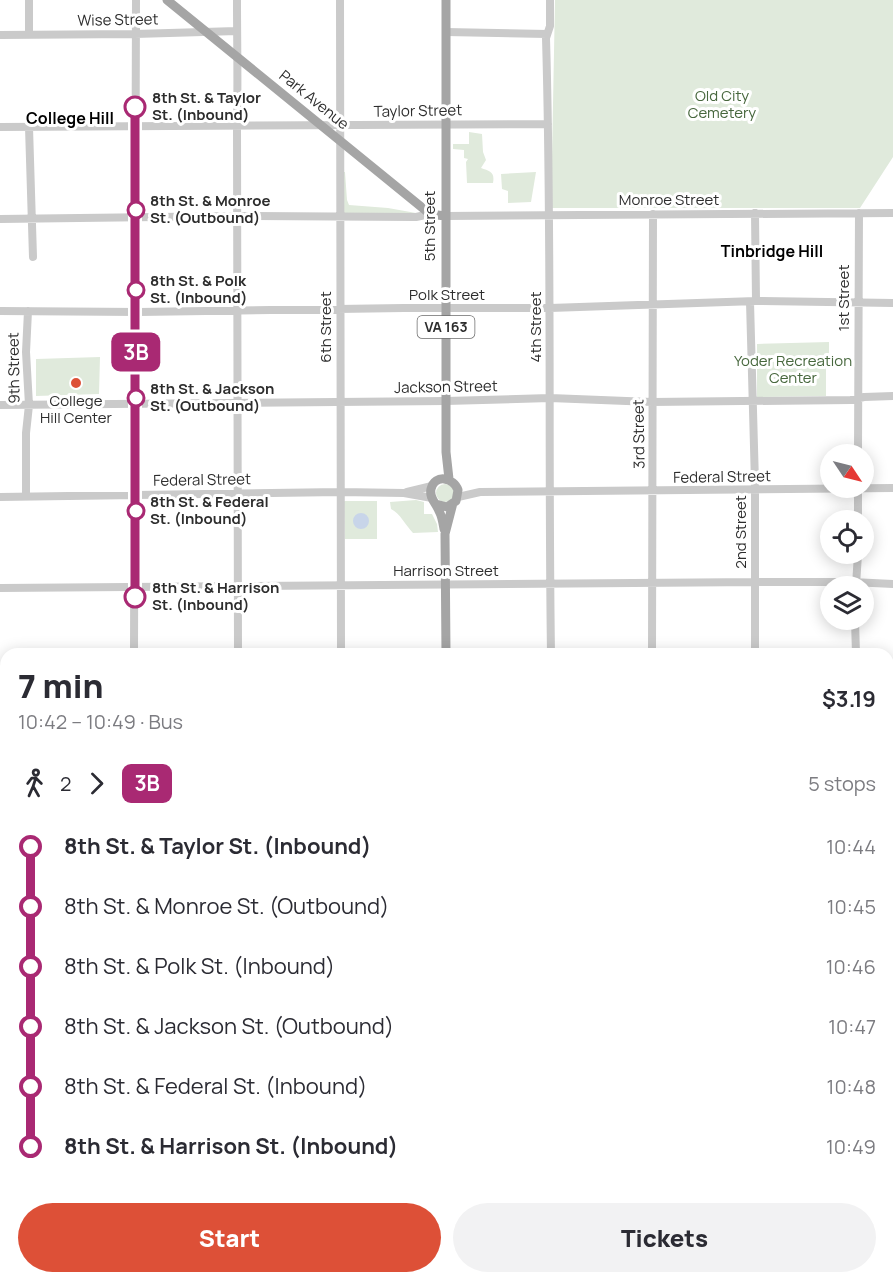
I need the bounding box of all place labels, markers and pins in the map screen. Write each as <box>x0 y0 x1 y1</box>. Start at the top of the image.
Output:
place label: 8th St. & Taylor St. (Inbound) <box>152 87 261 125</box>
marker: 8th St. & Taylor St. (Inbound) <box>124 96 146 118</box>
place label: 8th St. & Monroe St. (Outbound) <box>150 190 271 228</box>
marker: 8th St. & Monroe St. (Outbound) <box>127 201 145 219</box>
place label: 8th St. & Polk St. (Inbound) <box>150 270 248 308</box>
marker: 8th St. & Polk St. (Inbound) <box>127 281 145 299</box>
marker: College Hill Center <box>69 376 83 390</box>
place label: 8th St. & Jackson St. (Outbound) <box>150 378 274 416</box>
marker: 8th St. & Jackson St. (Outbound) <box>127 389 145 407</box>
place label: College Hill Center <box>40 390 113 428</box>
place label: 8th St. & Federal St. (Inbound) <box>150 491 269 529</box>
marker: 8th St. & Federal St. (Inbound) <box>127 502 145 520</box>
place label: 8th St. & Harrison St. (Inbound) <box>152 577 279 615</box>
marker: 8th St. & Harrison St. (Inbound) <box>124 586 146 608</box>

